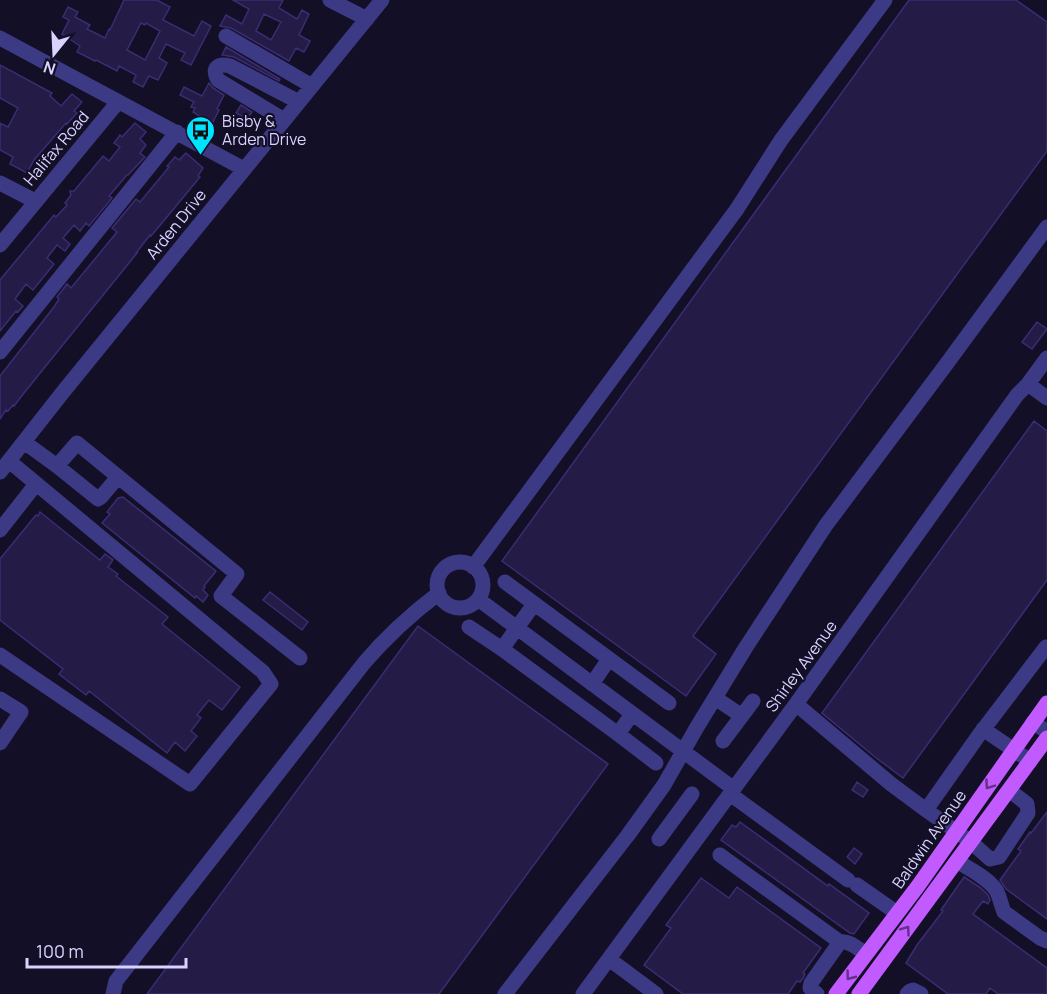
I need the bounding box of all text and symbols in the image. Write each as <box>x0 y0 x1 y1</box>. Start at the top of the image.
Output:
north arrow <box>24 24 84 84</box>
text: N <box>40 56 58 81</box>
street label: Halifax Road <box>18 106 94 190</box>
place label: Bisby & Arden Drive <box>222 110 306 150</box>
bus stop icon: Bisby & Arden Drive <box>185 114 217 156</box>
street label: Arden Drive <box>141 184 211 264</box>
street label: Shirley Avenue <box>760 616 842 716</box>
one-way arrow <box>985 778 996 789</box>
street label: Baldwin Avenue <box>887 785 971 893</box>
one-way arrow <box>899 925 910 936</box>
scale bar <box>27 931 186 969</box>
text: 100 m <box>36 939 84 963</box>
one-way arrow <box>846 970 857 981</box>

